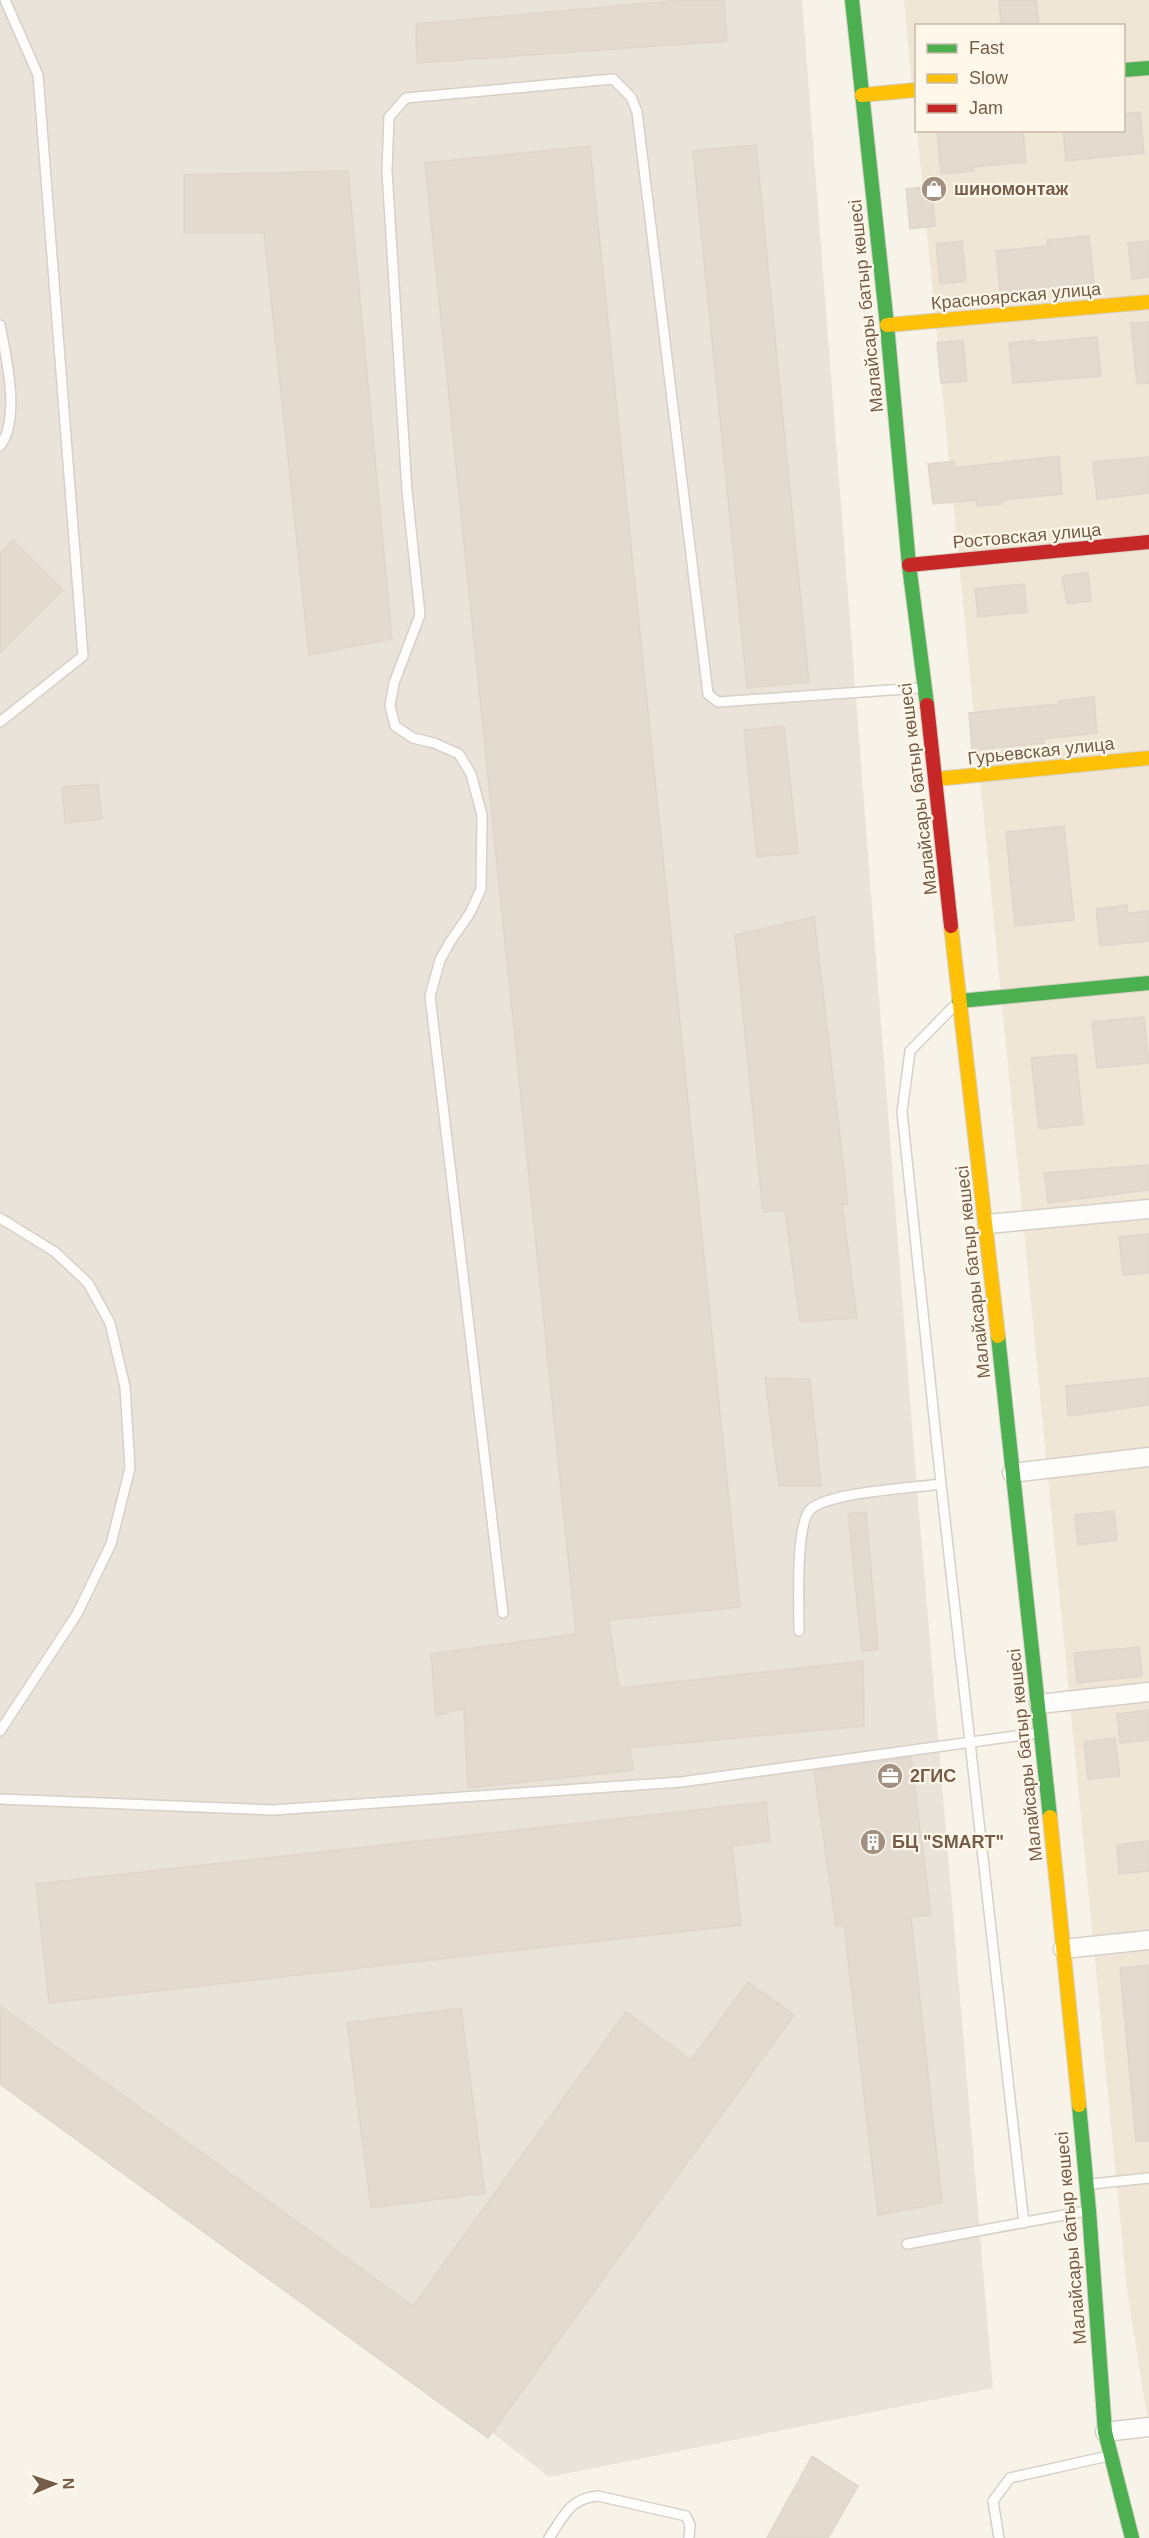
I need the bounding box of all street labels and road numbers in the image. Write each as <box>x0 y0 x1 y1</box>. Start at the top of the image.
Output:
street label: Малайсары батыр көшесі <box>845 199 887 413</box>
street label: Красноярская улица <box>930 279 1103 313</box>
street label: Ростовская улица <box>952 519 1103 552</box>
street label: Малайсары батыр көшесі <box>895 682 941 896</box>
street label: Гурьевская улица <box>967 733 1116 769</box>
street label: Малайсары батыр көшесі <box>952 1165 994 1379</box>
street label: Малайсары батыр көшесі <box>1004 1648 1046 1862</box>
street label: Малайсары батыр көшесі <box>1052 2131 1090 2345</box>

